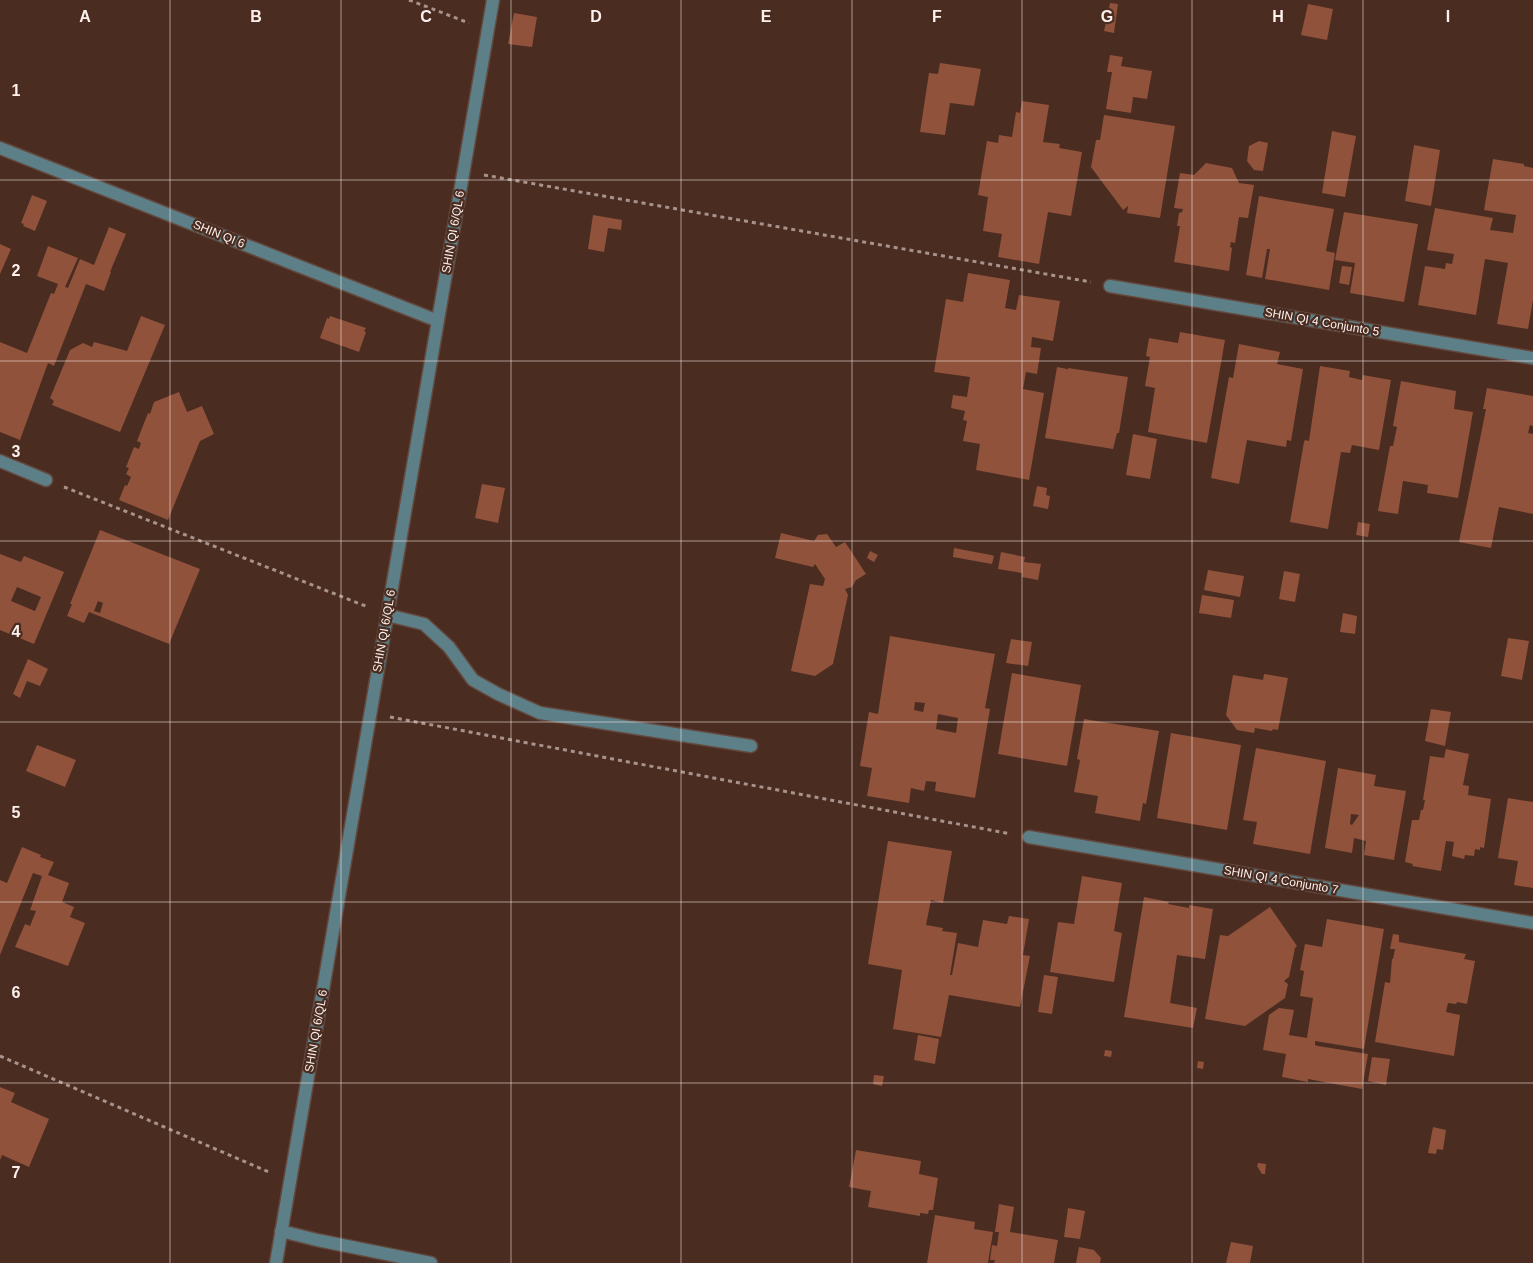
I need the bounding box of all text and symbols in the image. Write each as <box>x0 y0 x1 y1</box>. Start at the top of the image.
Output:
text: A <box>79 8 91 25</box>
text: B <box>250 8 262 25</box>
text: C <box>420 8 432 25</box>
text: D <box>590 8 602 25</box>
text: E <box>761 8 772 25</box>
text: F <box>932 8 942 25</box>
text: G <box>1101 8 1113 25</box>
text: H <box>1272 8 1284 25</box>
text: I <box>1446 8 1450 25</box>
text: 1 <box>12 82 21 99</box>
street label: SHIN QI 6/QL 6 <box>439 189 467 274</box>
street label: SHIN QI 6 <box>191 217 247 251</box>
text: 2 <box>12 262 21 279</box>
street label: SHIN QI 4 Conjunto 5 <box>1264 305 1381 339</box>
text: 3 <box>12 443 21 460</box>
street label: SHIN QI 6/QL 6 <box>370 588 398 673</box>
text: 4 <box>12 623 21 640</box>
text: 5 <box>12 804 21 821</box>
street label: SHIN QI 4 Conjunto 7 <box>1223 863 1340 897</box>
text: 6 <box>12 984 21 1001</box>
street label: SHIN QI 6/QL 6 <box>302 988 330 1073</box>
text: 7 <box>12 1164 21 1181</box>

